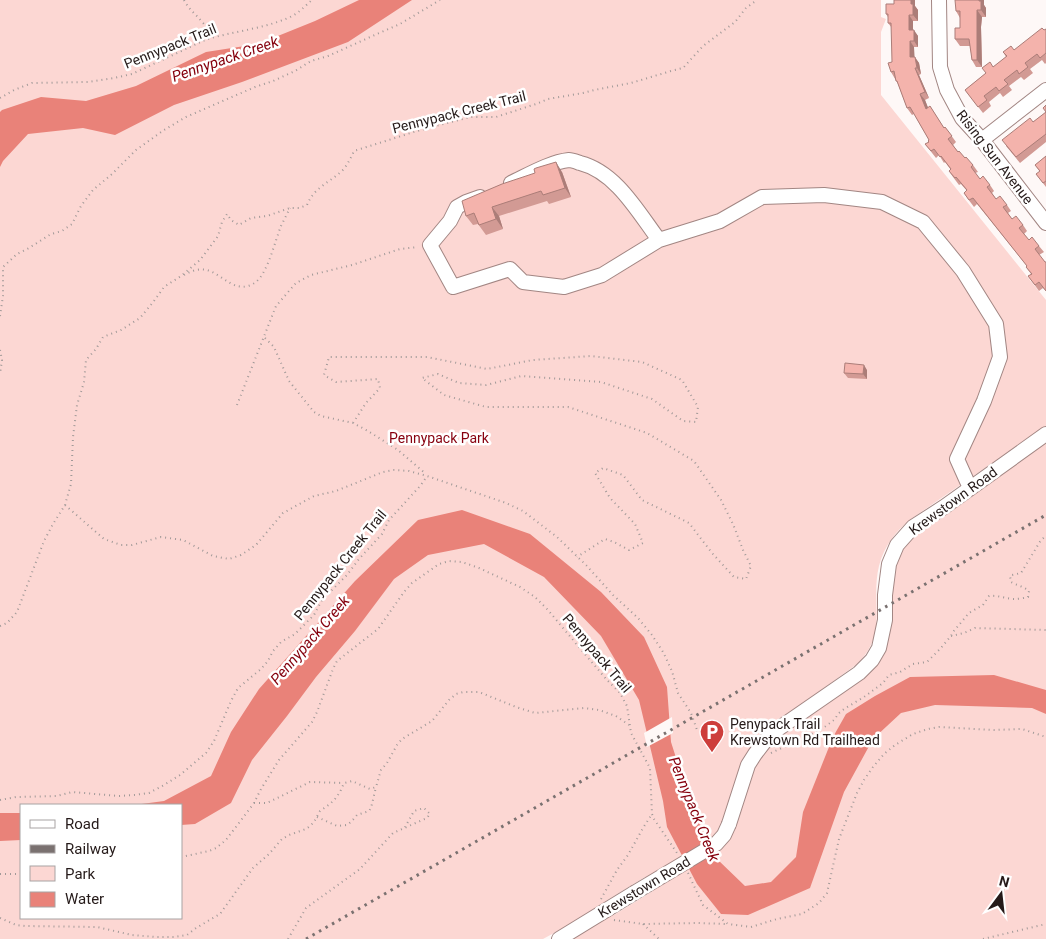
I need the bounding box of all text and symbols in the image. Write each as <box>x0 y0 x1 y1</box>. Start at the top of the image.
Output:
street label: Pennypack Trail <box>122 20 218 72</box>
water label: Pennypack Creek <box>169 32 281 86</box>
street label: Pennypack Creek Trail <box>390 88 528 136</box>
street label: Rising Sun Avenue <box>953 107 1037 207</box>
park label: Pennypack Park <box>389 430 490 446</box>
street label: Krewstown Road <box>906 464 1000 538</box>
street label: Pennypack Creek Trail <box>291 507 389 623</box>
water label: Pennypack Creek <box>267 592 354 688</box>
street label: Pennypack Trail <box>559 610 635 696</box>
place label: Penypack Trail Krewstown Rd Trailhead <box>730 716 880 748</box>
parking icon: Penypack Trail Krewstown Rd Trailhead <box>699 719 725 753</box>
water label: Pennypack Creek <box>665 754 723 865</box>
legend <box>20 804 182 919</box>
text: Road <box>65 815 99 833</box>
text: Railway <box>65 840 116 858</box>
street label: Krewstown Road <box>595 853 693 921</box>
text: Park <box>65 865 96 883</box>
north arrow <box>976 869 1026 919</box>
text: N <box>998 872 1011 890</box>
text: Water <box>65 890 104 908</box>

